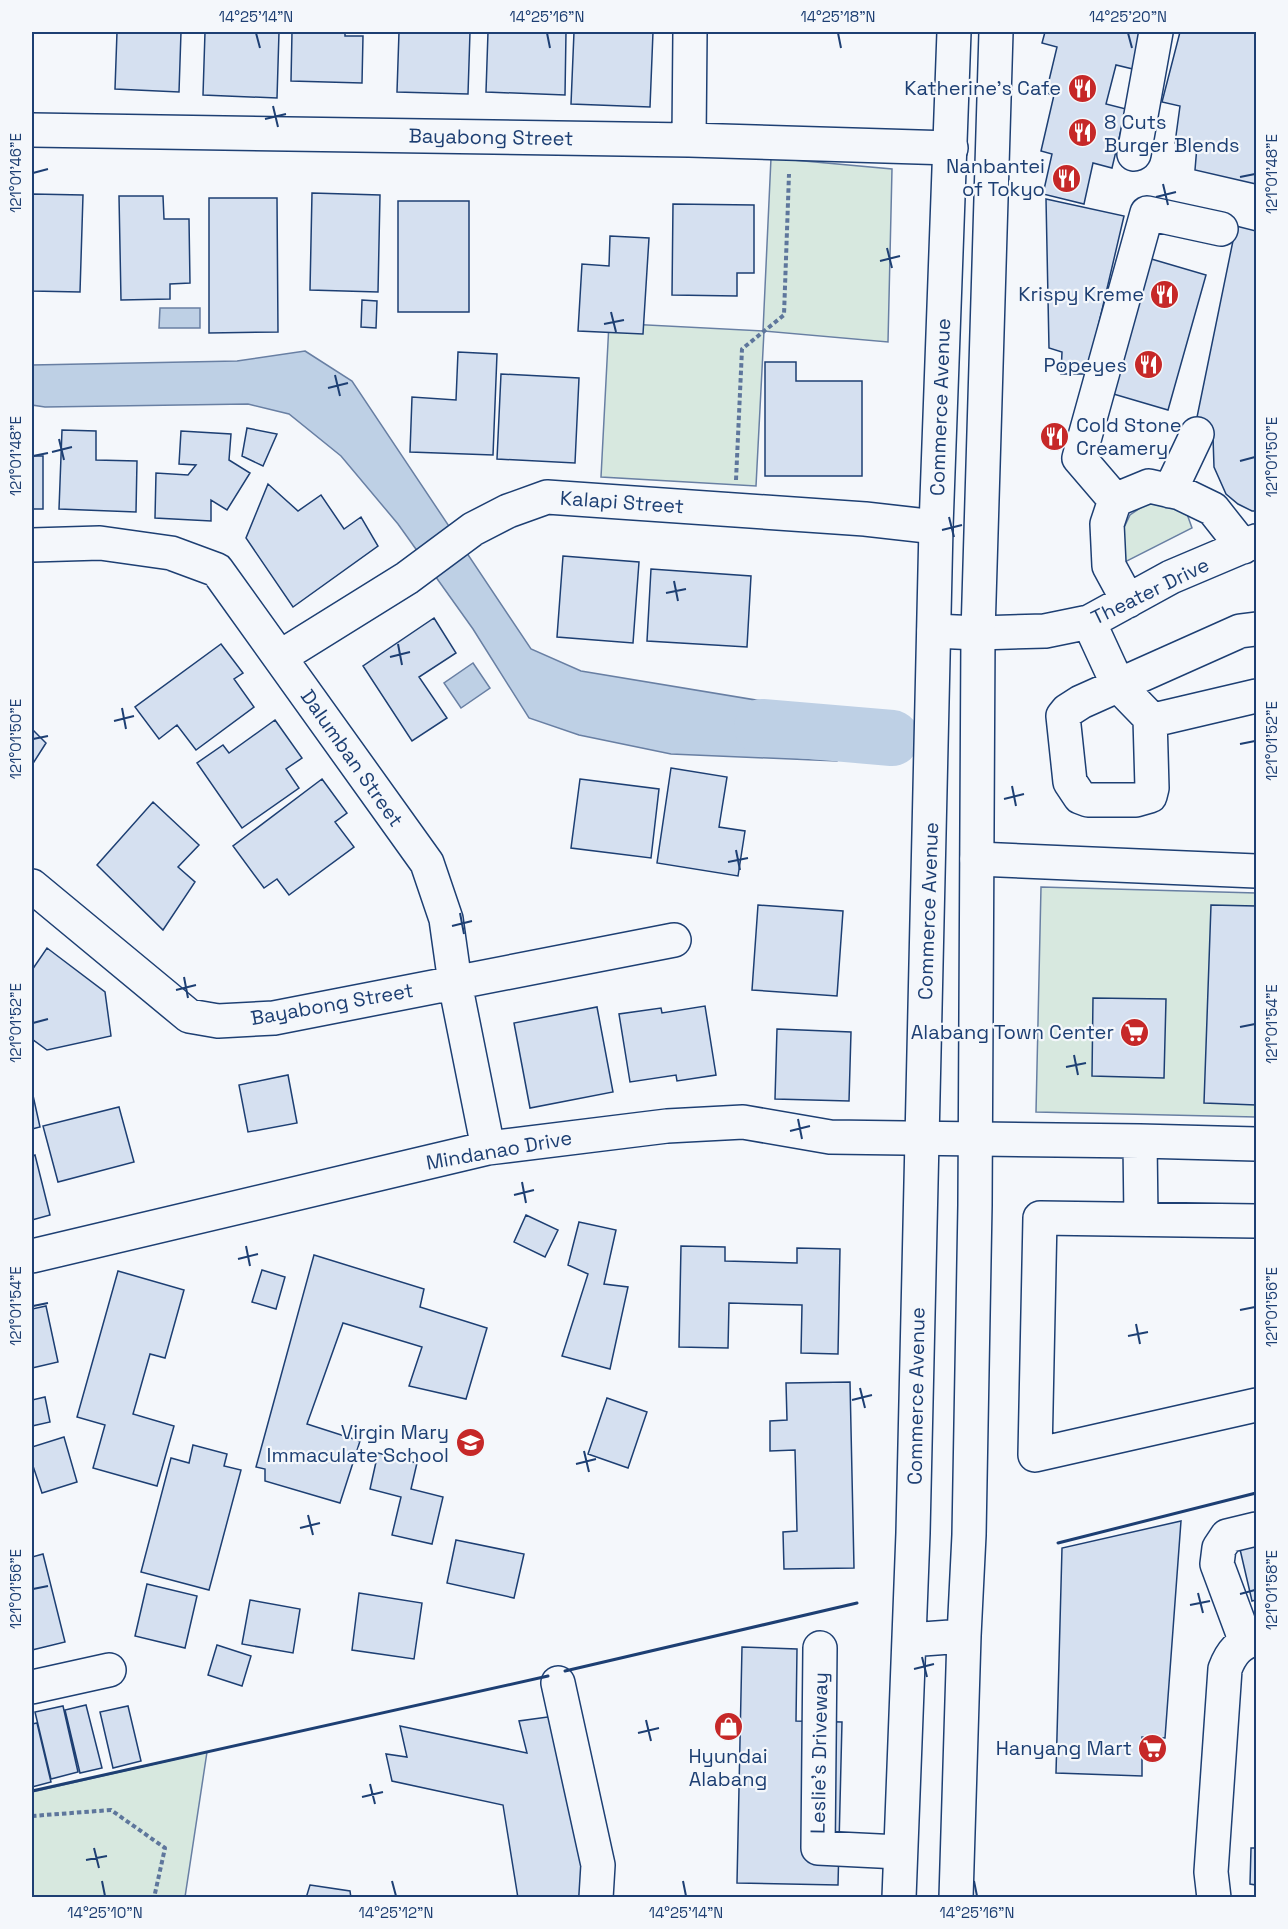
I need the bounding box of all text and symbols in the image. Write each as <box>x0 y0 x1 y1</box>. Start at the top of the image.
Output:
text: 14°25'14"N <box>219 7 293 26</box>
text: 14°25'16"N <box>510 7 584 26</box>
text: 14°25'18"N <box>800 7 876 26</box>
text: 14°25'20"N <box>1089 7 1167 26</box>
restaurant icon: Katherine's Cafe <box>1066 72 1098 104</box>
place label: Katherine's Cafe <box>904 75 1061 101</box>
place label: 8 Cuts Burger Blends <box>1104 109 1240 158</box>
restaurant icon: 8 Cuts Burger Blends <box>1067 117 1099 149</box>
street label: Bayabong Street <box>408 123 574 151</box>
text: 121°01'46"E <box>6 133 25 213</box>
text: 121°01'48"E <box>1262 134 1281 214</box>
place label: Nanbantei of Tokyo <box>946 153 1045 202</box>
restaurant icon: Nanbantei of Tokyo <box>1050 162 1082 194</box>
restaurant icon: Krispy Kreme <box>1149 278 1181 310</box>
place label: Krispy Kreme <box>1018 281 1144 307</box>
street label: Commerce Avenue <box>924 318 956 496</box>
restaurant icon: Popeyes <box>1132 349 1164 381</box>
place label: Popeyes <box>1044 352 1127 378</box>
place label: Cold Stone Creamery <box>1076 412 1182 461</box>
text: 121°01'48"E <box>6 416 25 496</box>
text: 121°01'50"E <box>1262 417 1281 497</box>
restaurant icon: Cold Stone Creamery <box>1039 421 1071 453</box>
street label: Kalapi Street <box>559 485 685 519</box>
street label: Theater Drive <box>1087 551 1213 631</box>
street label: Dalumban Street <box>295 684 409 832</box>
text: 121°01'50"E <box>6 699 25 779</box>
text: 121°01'52"E <box>1262 701 1281 781</box>
street label: Commerce Avenue <box>912 822 944 1000</box>
street label: Bayabong Street <box>249 977 415 1031</box>
text: 121°01'52"E <box>6 983 25 1063</box>
text: 121°01'54"E <box>1262 984 1281 1064</box>
supermarket icon: Alabang Town Center <box>1119 1016 1151 1048</box>
place label: Alabang Town Center <box>911 1019 1114 1045</box>
street label: Mindanao Drive <box>424 1124 574 1176</box>
text: 121°01'54"E <box>6 1266 25 1346</box>
text: 121°01'56"E <box>1262 1267 1281 1347</box>
street label: Commerce Avenue <box>901 1307 931 1485</box>
place label: Virgin Mary Immaculate School <box>267 1419 449 1468</box>
school or university icon: Virgin Mary Immaculate School <box>454 1427 486 1459</box>
text: 121°01'56"E <box>6 1549 25 1629</box>
text: 121°01'58"E <box>1262 1550 1281 1630</box>
street label: Leslie's Driveway <box>805 1672 833 1834</box>
shop icon: Hyundai Alabang <box>712 1710 744 1742</box>
supermarket icon: Hanyang Mart <box>1137 1732 1169 1764</box>
place label: Hanyang Mart <box>996 1735 1132 1761</box>
place label: Hyundai Alabang <box>688 1743 768 1792</box>
text: 14°25'10"N <box>67 1903 143 1922</box>
text: 14°25'12"N <box>359 1903 433 1922</box>
text: 14°25'14"N <box>649 1903 723 1922</box>
text: 14°25'16"N <box>940 1903 1014 1922</box>

